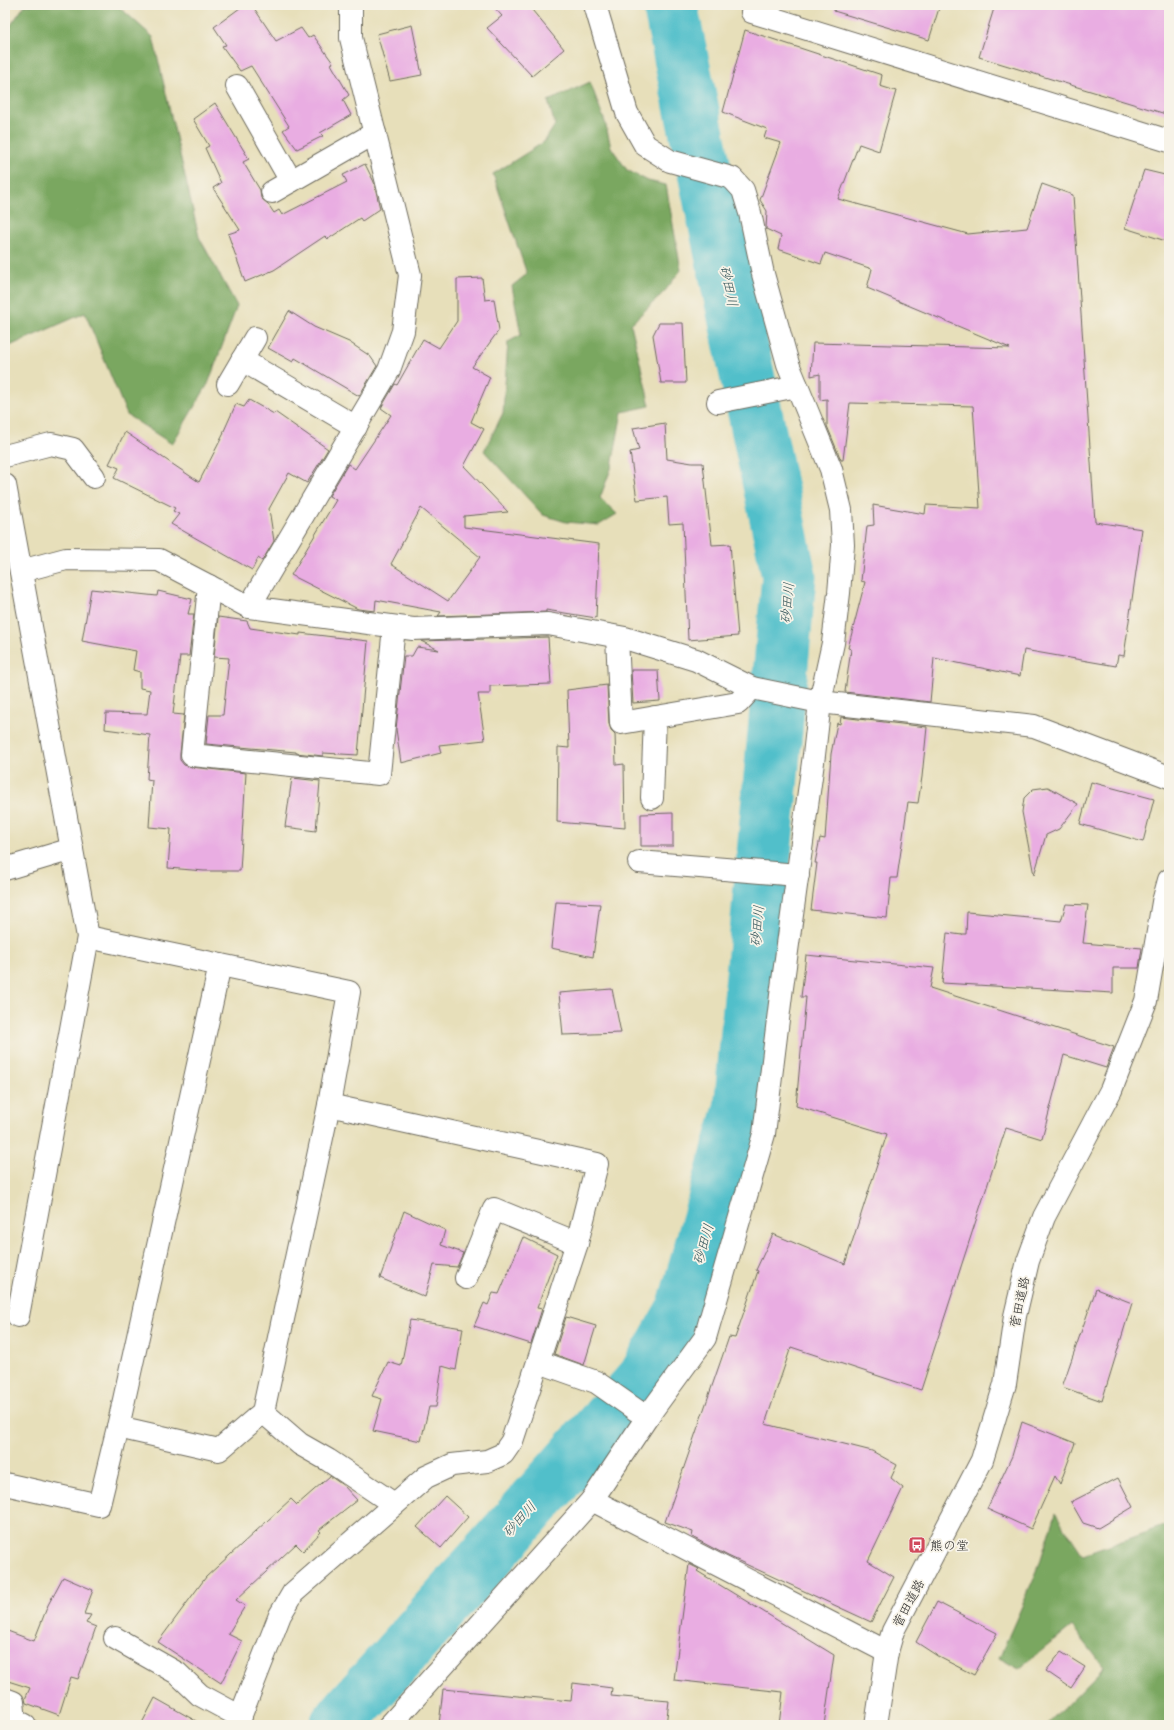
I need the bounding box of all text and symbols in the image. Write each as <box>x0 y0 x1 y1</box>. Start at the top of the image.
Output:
water label: 砂田川 <box>716 264 741 308</box>
water label: 砂田川 <box>777 581 798 625</box>
water label: 砂田川 <box>747 904 768 948</box>
water label: 砂田川 <box>690 1222 717 1267</box>
street label: 菅田道路 <box>1007 1275 1032 1329</box>
water label: 砂田川 <box>499 1498 540 1541</box>
bus stop icon: 熊の堂 <box>907 1535 927 1555</box>
place label: 熊の堂 <box>930 1538 969 1553</box>
street label: 菅田道路 <box>890 1577 927 1630</box>

